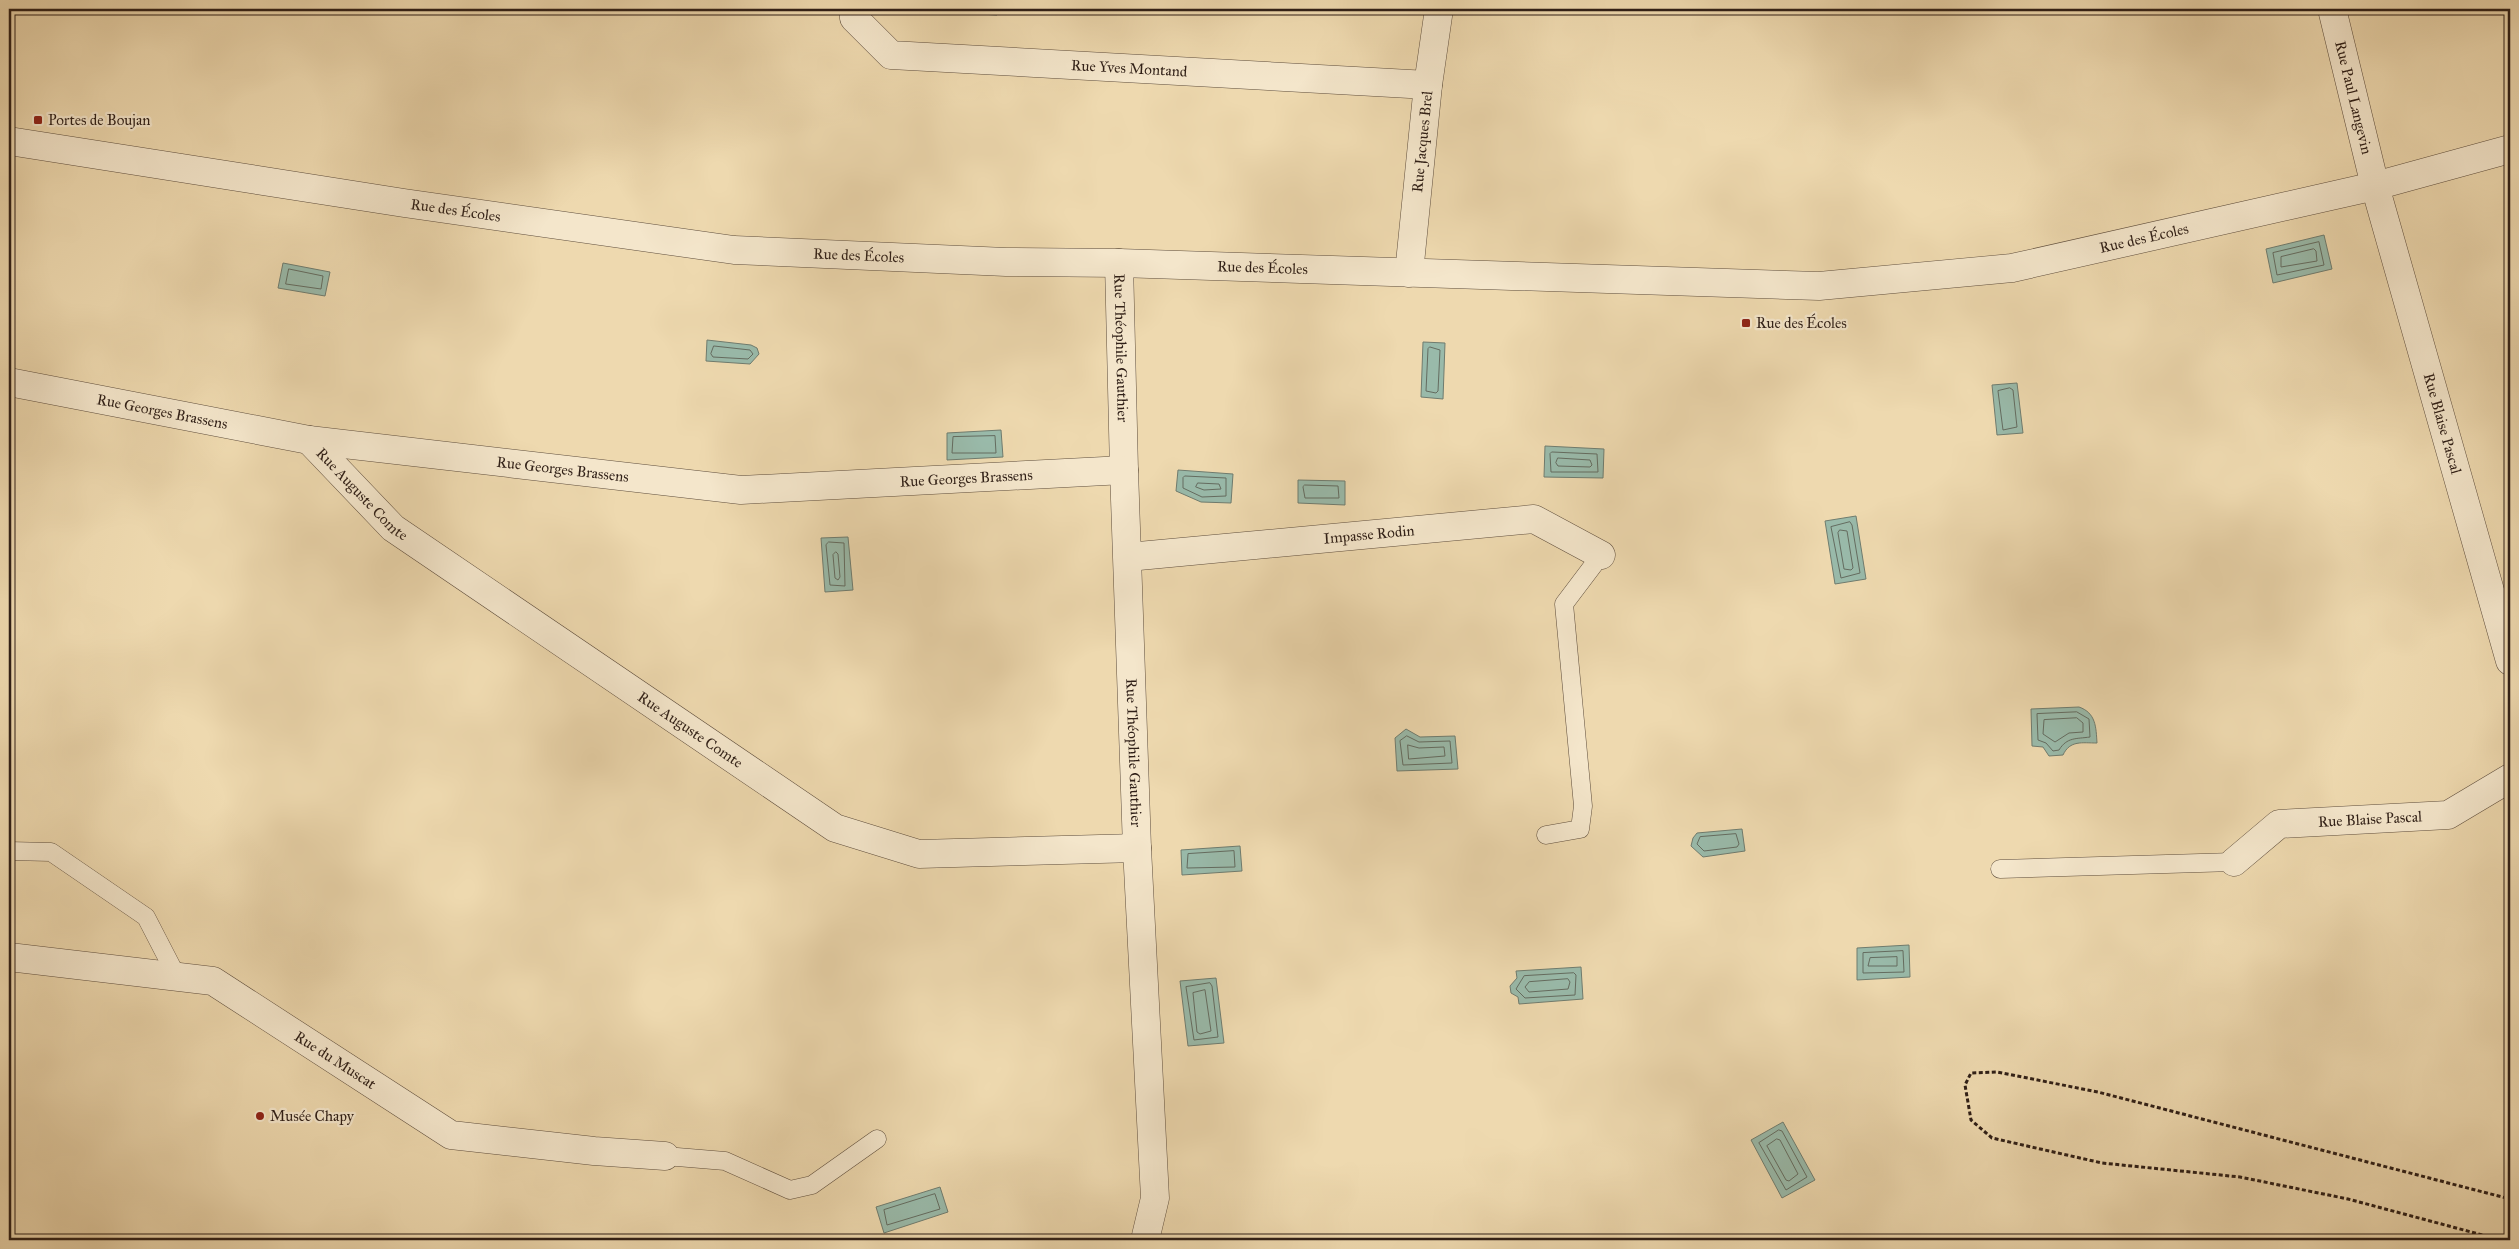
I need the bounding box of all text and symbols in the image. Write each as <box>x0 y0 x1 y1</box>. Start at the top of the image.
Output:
street label: Rue Paul Langevin <box>2331 39 2376 156</box>
street label: Rue Yves Montand <box>1071 56 1188 81</box>
street label: Rue Jacques Brel <box>1408 89 1436 193</box>
place label: Portes de Boujan <box>48 111 150 129</box>
marker: Portes de Boujan <box>32 114 44 126</box>
street label: Rue des Écoles <box>409 195 502 226</box>
street label: Rue des Écoles <box>2098 219 2190 257</box>
street label: Rue des Écoles <box>813 245 905 266</box>
street label: Rue des Écoles <box>1217 257 1308 278</box>
street label: Rue Théophile Gauthier <box>1110 273 1132 423</box>
place label: Rue des Écoles <box>1756 313 1847 332</box>
marker: Rue des Écoles <box>1740 317 1752 329</box>
street label: Rue Blaise Pascal <box>2420 371 2466 477</box>
street label: Rue Georges Brassens <box>95 390 229 433</box>
street label: Rue Auguste Comte <box>312 444 411 544</box>
street label: Rue Georges Brassens <box>496 453 630 486</box>
street label: Rue Georges Brassens <box>899 466 1033 491</box>
street label: Impasse Rodin <box>1323 521 1415 548</box>
street label: Rue Théophile Gauthier <box>1122 678 1145 828</box>
street label: Rue Auguste Comte <box>634 688 746 772</box>
street label: Rue Blaise Pascal <box>2317 807 2423 831</box>
street label: Rue du Muscat <box>291 1027 380 1093</box>
place label: Musée Chapy <box>270 1107 355 1125</box>
marker: Musée Chapy <box>254 1110 266 1122</box>

